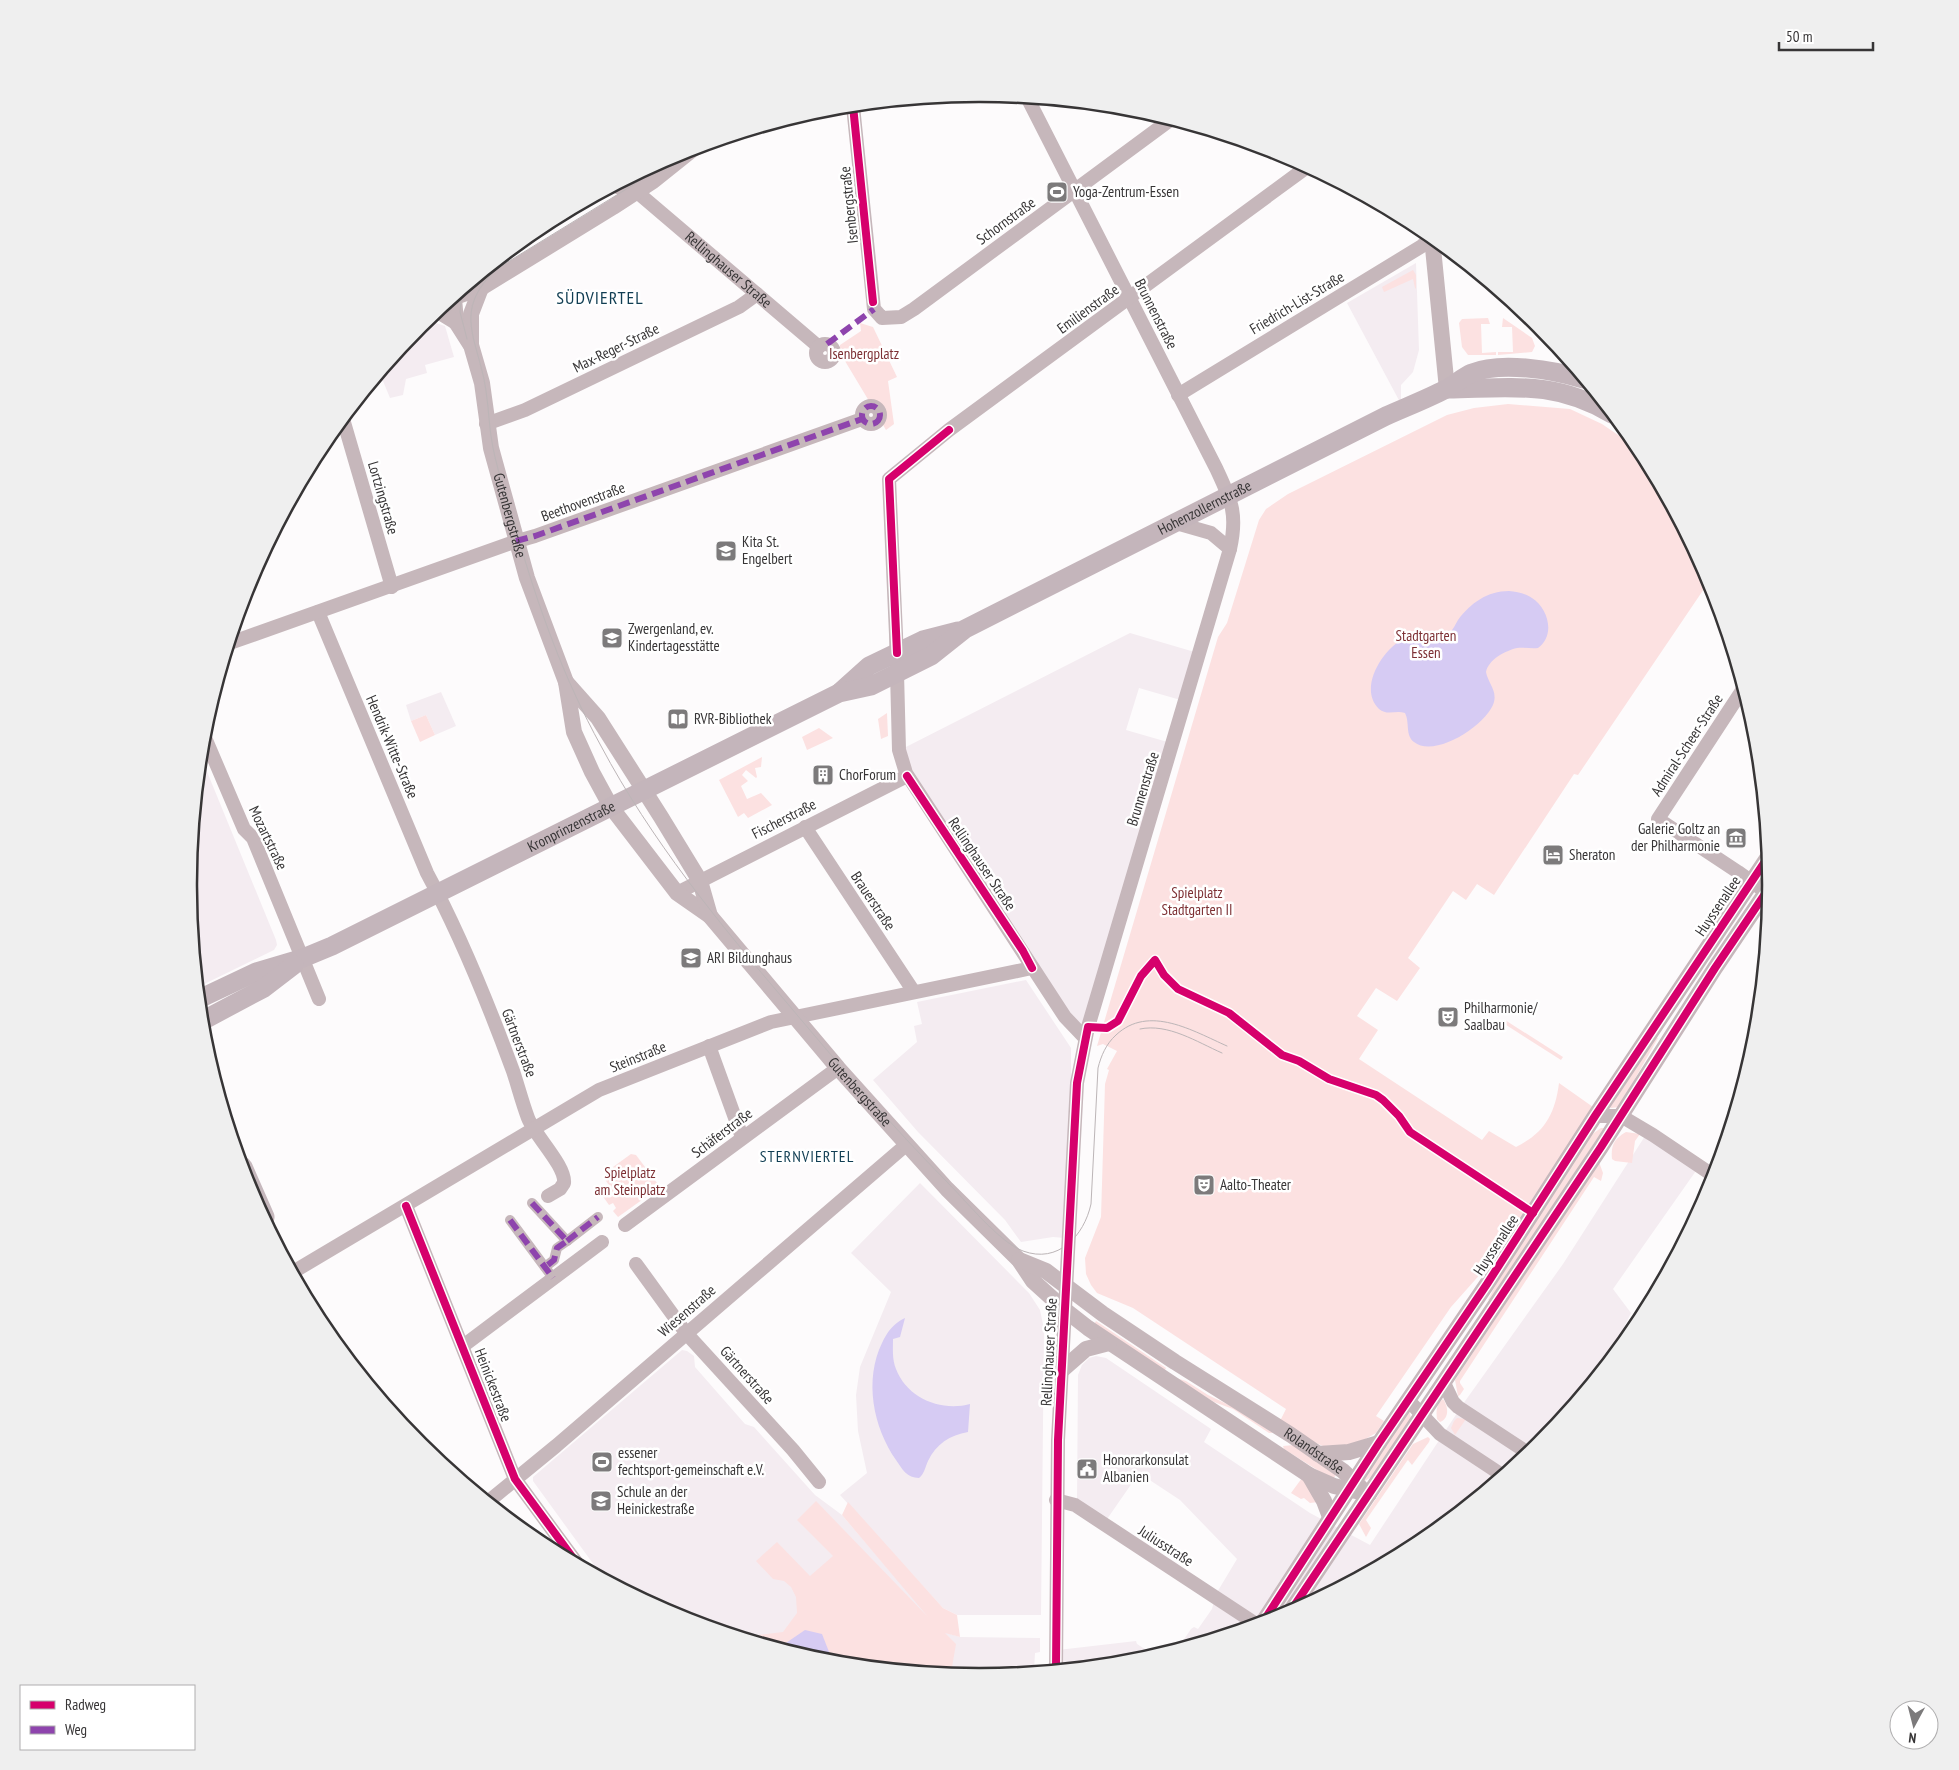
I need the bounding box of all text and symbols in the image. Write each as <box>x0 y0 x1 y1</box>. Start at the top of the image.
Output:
scale bar <box>1779 20 1873 52</box>
text: 50 m <box>1786 27 1812 46</box>
street label: Isenbergstraße <box>835 166 862 245</box>
sports icon: Yoga-Zentrum-Essen <box>1045 180 1069 204</box>
place label: Yoga-Zentrum-Essen <box>1073 182 1179 201</box>
street label: Schornstraße <box>972 193 1039 248</box>
street label: Rellinghauser Straße <box>681 227 776 312</box>
street label: Friedrich-List-Straße <box>1246 267 1347 338</box>
street label: Brunnenstraße <box>1131 275 1182 352</box>
street label: Emilienstraße <box>1053 280 1122 337</box>
district label: SÜDVIERTEL <box>556 286 644 309</box>
street label: Max-Reger-Straße <box>570 319 662 377</box>
park label: Isenbergplatz <box>829 344 899 363</box>
street label: Lortzingstraße <box>364 459 403 537</box>
street label: Gutenbergstraße <box>489 471 531 560</box>
street label: Hohenzollernstraße <box>1154 476 1254 539</box>
street label: Beethovenstraße <box>538 478 627 525</box>
place label: Kita St. Engelbert <box>742 532 793 568</box>
school or university icon: Kita St. Engelbert <box>714 539 738 563</box>
place label: Zwergenland, ev. Kindertagesstätte <box>628 619 720 655</box>
school or university icon: Zwergenland, ev. Kindertagesstätte <box>600 626 624 650</box>
park label: Stadtgarten Essen <box>1396 626 1456 662</box>
street label: Admiral-Scheer-Straße <box>1647 690 1727 799</box>
street label: Hendrik-Witte-Straße <box>362 692 423 801</box>
library icon: RVR-Bibliothek <box>666 707 690 731</box>
place label: RVR-Bibliothek <box>694 709 772 728</box>
street label: Brunnenstraße <box>1122 750 1163 828</box>
building icon: ChorForum <box>811 763 835 787</box>
place label: ChorForum <box>839 765 896 784</box>
street label: Fischerstraße <box>748 794 819 843</box>
street label: Kronprinzenstraße <box>524 796 618 856</box>
street label: Mozartstraße <box>245 803 292 873</box>
street label: Rellinghauser Straße <box>944 814 1020 914</box>
place label: Galerie Goltz an der Philharmonie <box>1631 819 1720 855</box>
museum icon: Galerie Goltz an der Philharmonie <box>1724 826 1748 850</box>
hotel icon: Sheraton <box>1541 843 1565 867</box>
place label: Sheraton <box>1569 845 1615 864</box>
street label: Brauerstraße <box>847 868 900 934</box>
street label: Huyssenallee <box>1691 872 1745 939</box>
park label: Spielplatz Stadtgarten II <box>1162 883 1232 919</box>
school or university icon: ARI Bildunghaus <box>679 946 703 970</box>
place label: ARI Bildunghaus <box>707 948 792 967</box>
place label: Philharmonie/ Saalbau <box>1464 998 1538 1034</box>
theatre icon: Philharmonie/ Saalbau <box>1436 1005 1460 1029</box>
street label: Gärtnerstraße <box>498 1006 541 1080</box>
street label: Steinstraße <box>607 1037 669 1076</box>
street label: Gutenbergstraße <box>824 1053 896 1130</box>
street label: Schäferstraße <box>688 1104 756 1162</box>
district label: STERNVIERTEL <box>760 1146 854 1166</box>
park label: Spielplatz am Steinplatz <box>595 1163 665 1199</box>
theatre icon: Aalto-Theater <box>1192 1173 1216 1197</box>
place label: Aalto-Theater <box>1220 1175 1292 1194</box>
street label: Huyssenallee <box>1469 1211 1522 1279</box>
street label: Wiesenstraße <box>654 1280 719 1341</box>
street label: Rellinghauser Straße <box>1036 1298 1061 1406</box>
street label: Gärtnerstraße <box>716 1342 778 1408</box>
street label: Heinickestraße <box>471 1345 516 1424</box>
street label: Rolandstraße <box>1281 1423 1348 1478</box>
place label: essener fechtsport-gemeinschaft e.V. <box>618 1443 764 1479</box>
sports icon: essener fechtsport-gemeinschaft e.V. <box>590 1450 614 1474</box>
place label: Honorarkonsulat Albanien <box>1103 1450 1189 1486</box>
public building icon: Honorarkonsulat Albanien <box>1075 1457 1099 1481</box>
place label: Schule an der Heinickestraße <box>617 1482 694 1518</box>
school or university icon: Schule an der Heinickestraße <box>589 1489 613 1513</box>
street label: Juliusstraße <box>1135 1520 1197 1570</box>
legend <box>20 1685 195 1750</box>
text: Radweg <box>65 1695 106 1714</box>
north arrow <box>1889 1700 1939 1750</box>
text: Weg <box>65 1720 87 1739</box>
text: N <box>1908 1729 1917 1747</box>

